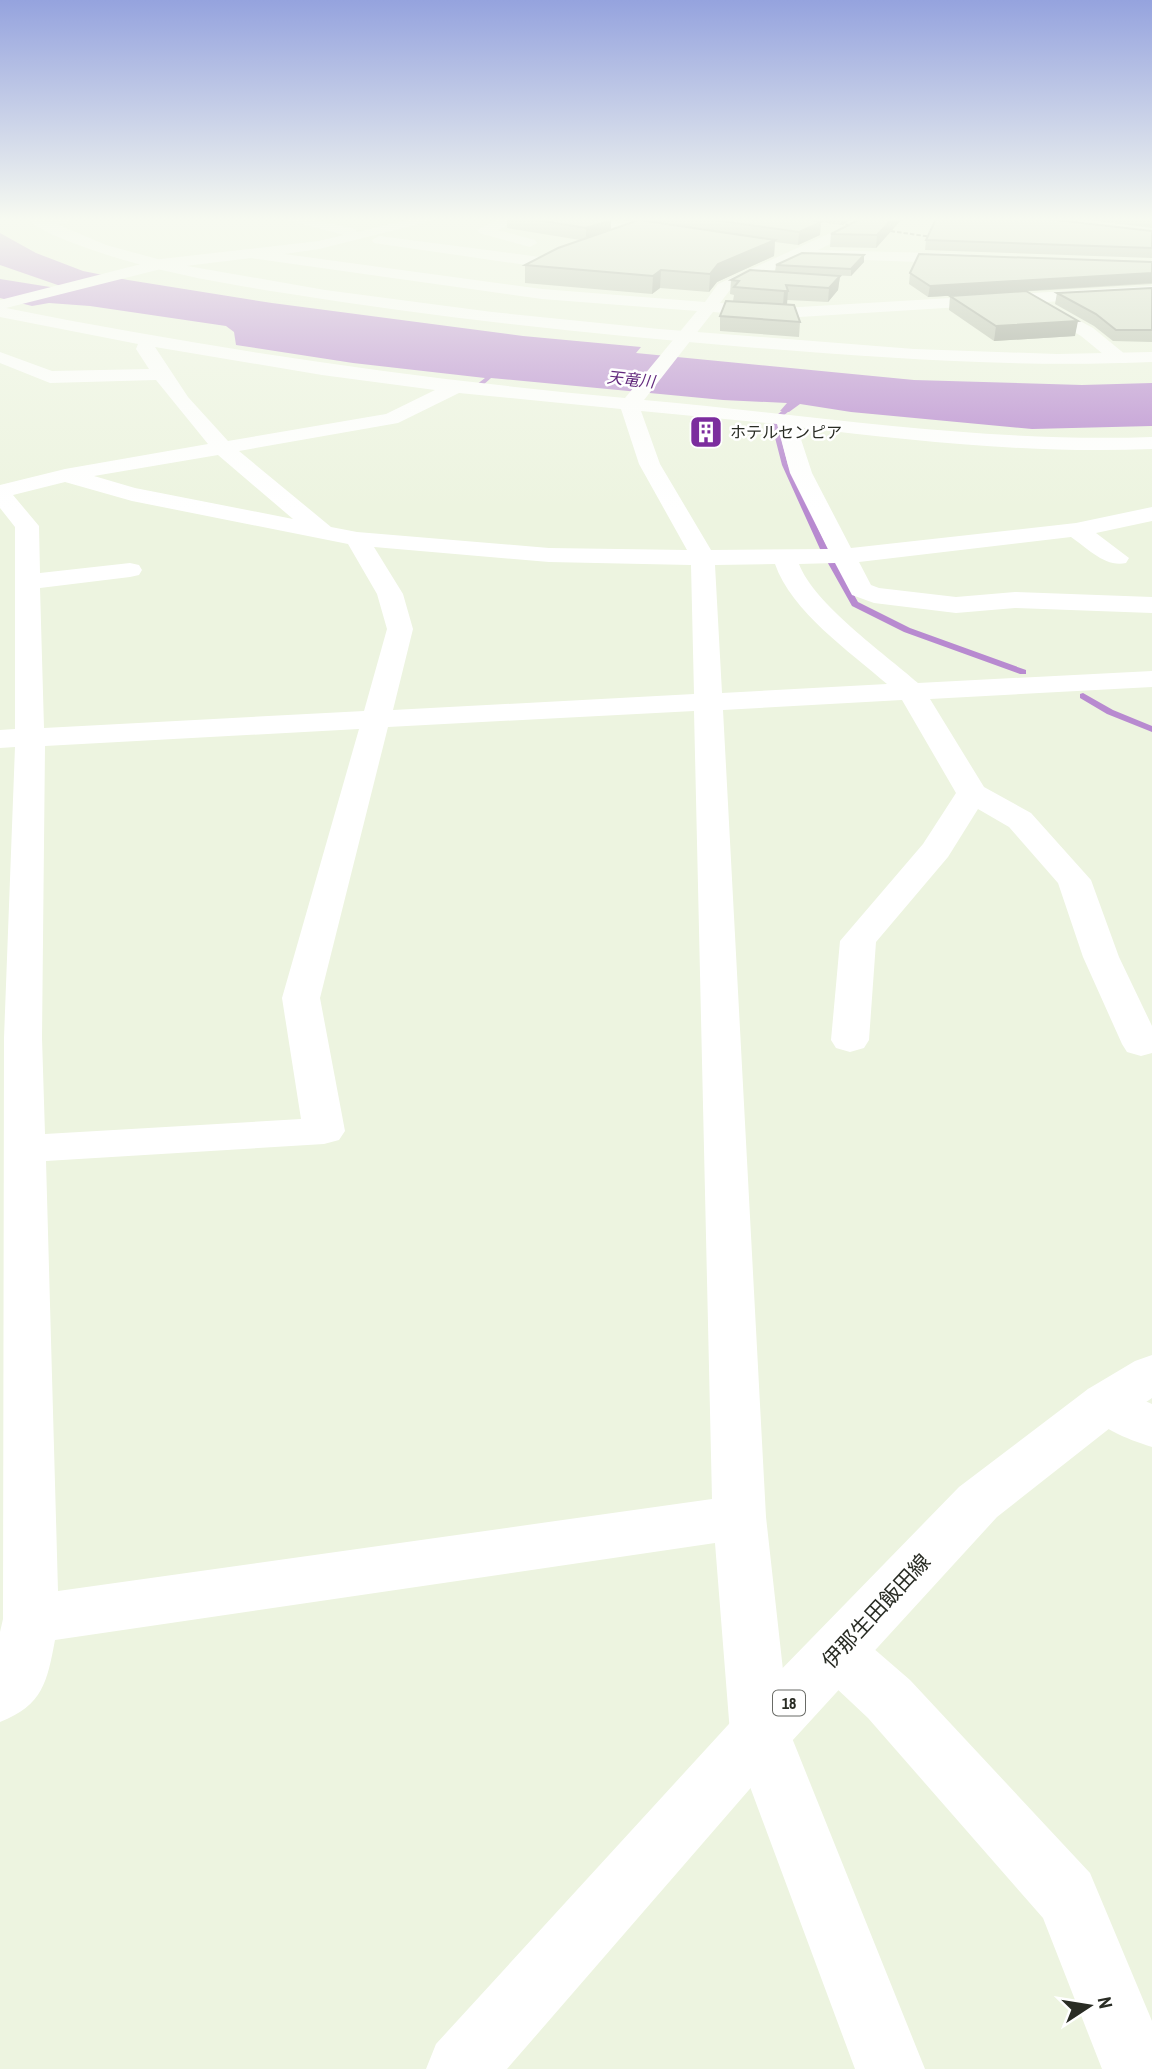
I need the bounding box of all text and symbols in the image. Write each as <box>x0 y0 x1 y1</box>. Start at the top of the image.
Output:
water label: 天竜川 <box>606 366 658 393</box>
building icon: ホテルセンピア <box>687 413 725 451</box>
place label: ホテルセンピア <box>730 421 842 443</box>
street label: 伊那生田飯田線 <box>815 1547 937 1675</box>
road number: 18 <box>773 1690 805 1716</box>
north arrow <box>1054 1971 1124 2041</box>
text: N <box>1092 1994 1120 2011</box>

